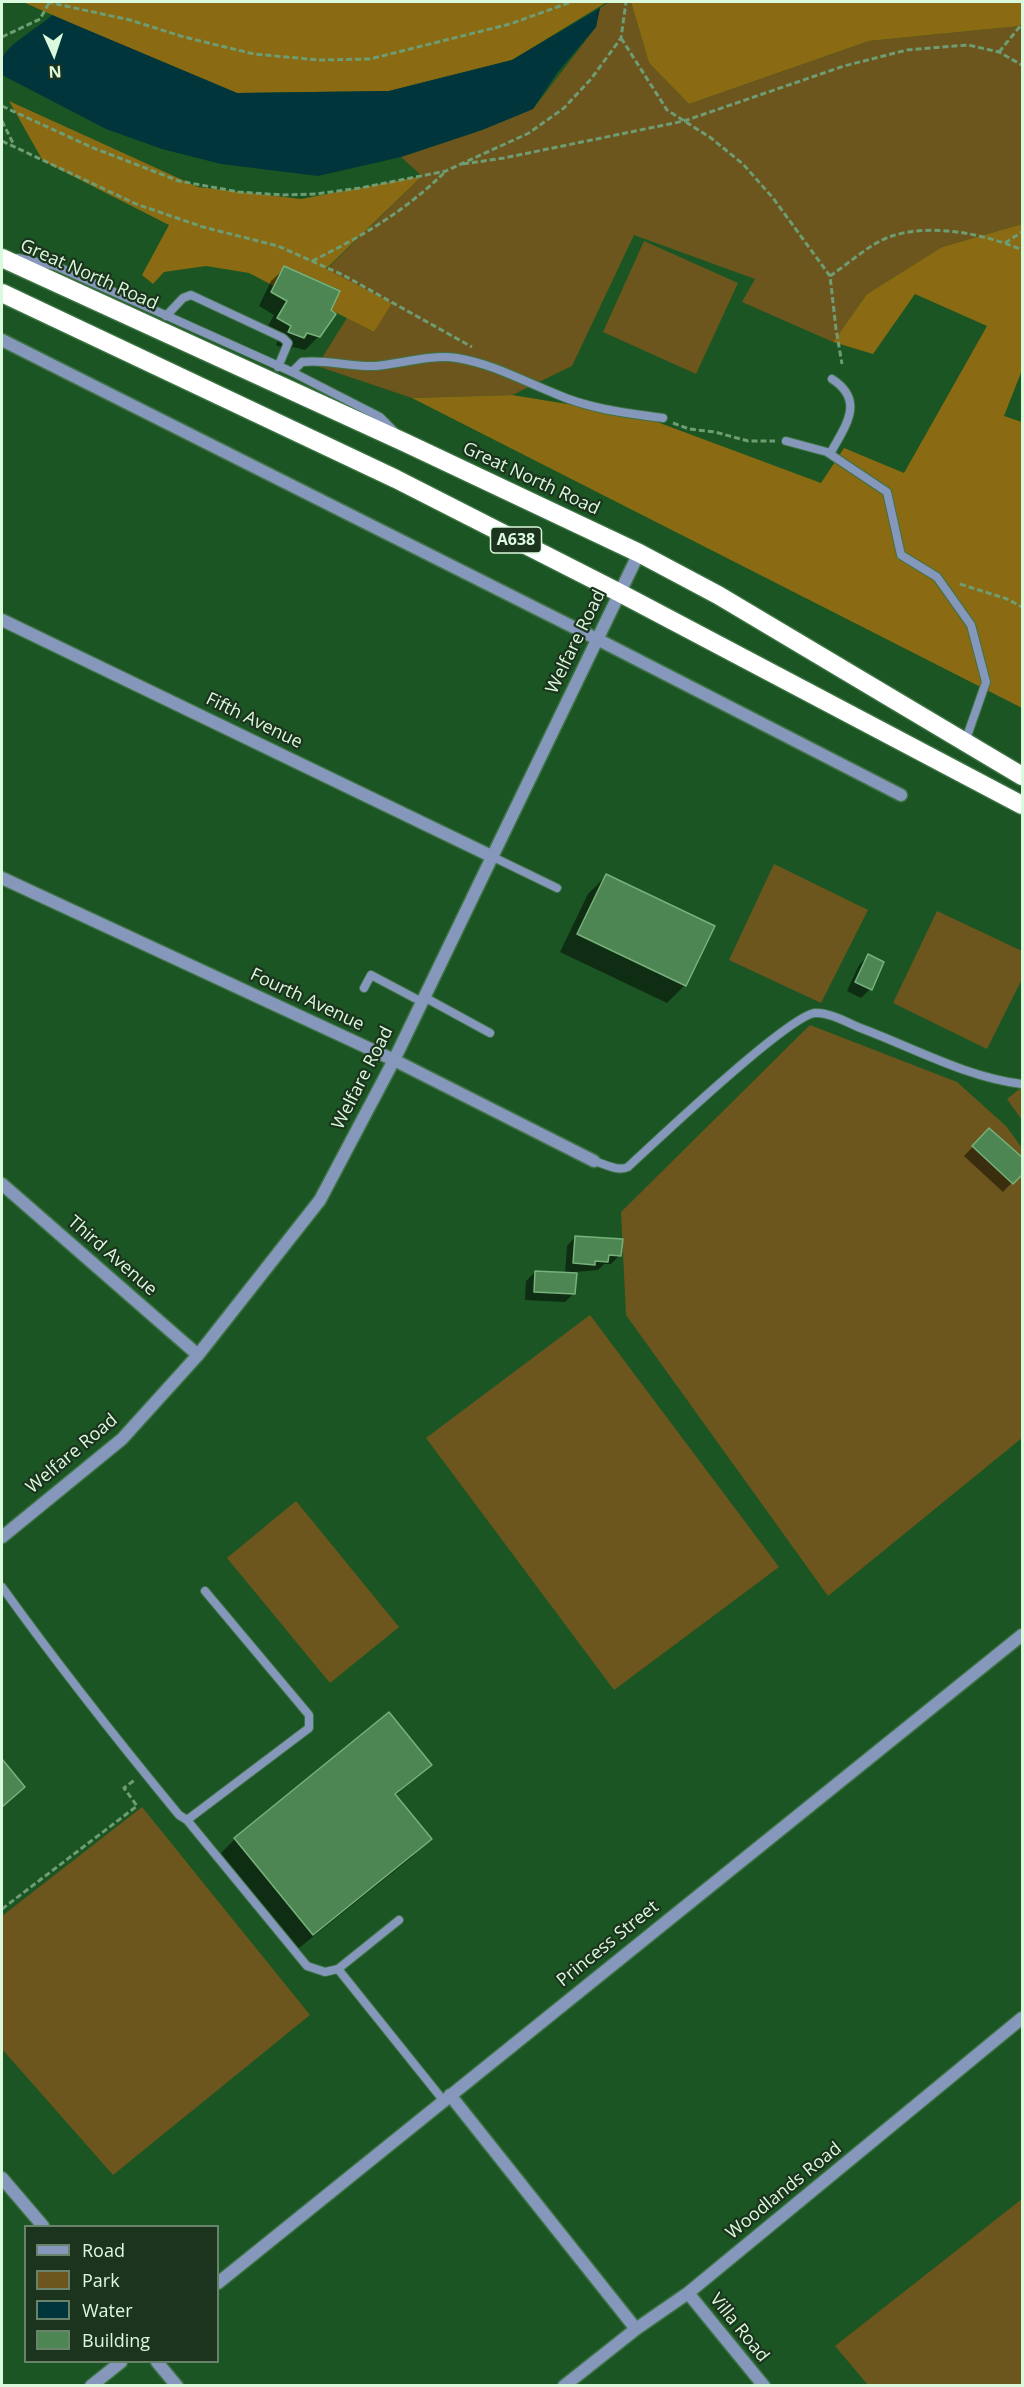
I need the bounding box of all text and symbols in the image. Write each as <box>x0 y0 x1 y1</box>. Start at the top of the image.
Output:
north arrow <box>24 24 84 84</box>
text: N <box>48 61 62 83</box>
street label: Great North Road <box>17 235 161 315</box>
street label: Great North Road <box>459 438 603 520</box>
road number: A638 <box>490 527 542 553</box>
street label: Welfare Road <box>542 587 610 697</box>
street label: Fifth Avenue <box>202 688 306 754</box>
street label: Fourth Avenue <box>247 964 367 1036</box>
street label: Welfare Road <box>328 1023 398 1133</box>
street label: Third Avenue <box>63 1211 161 1301</box>
street label: Welfare Road <box>22 1410 122 1498</box>
street label: Princess Street <box>553 1896 663 1992</box>
street label: Woodlands Road <box>722 2138 846 2244</box>
legend <box>24 2225 219 2363</box>
text: Road <box>82 2238 125 2262</box>
text: Park <box>82 2268 120 2292</box>
street label: Villa Road <box>705 2289 773 2367</box>
text: Water <box>82 2298 133 2322</box>
text: Building <box>82 2328 150 2352</box>

